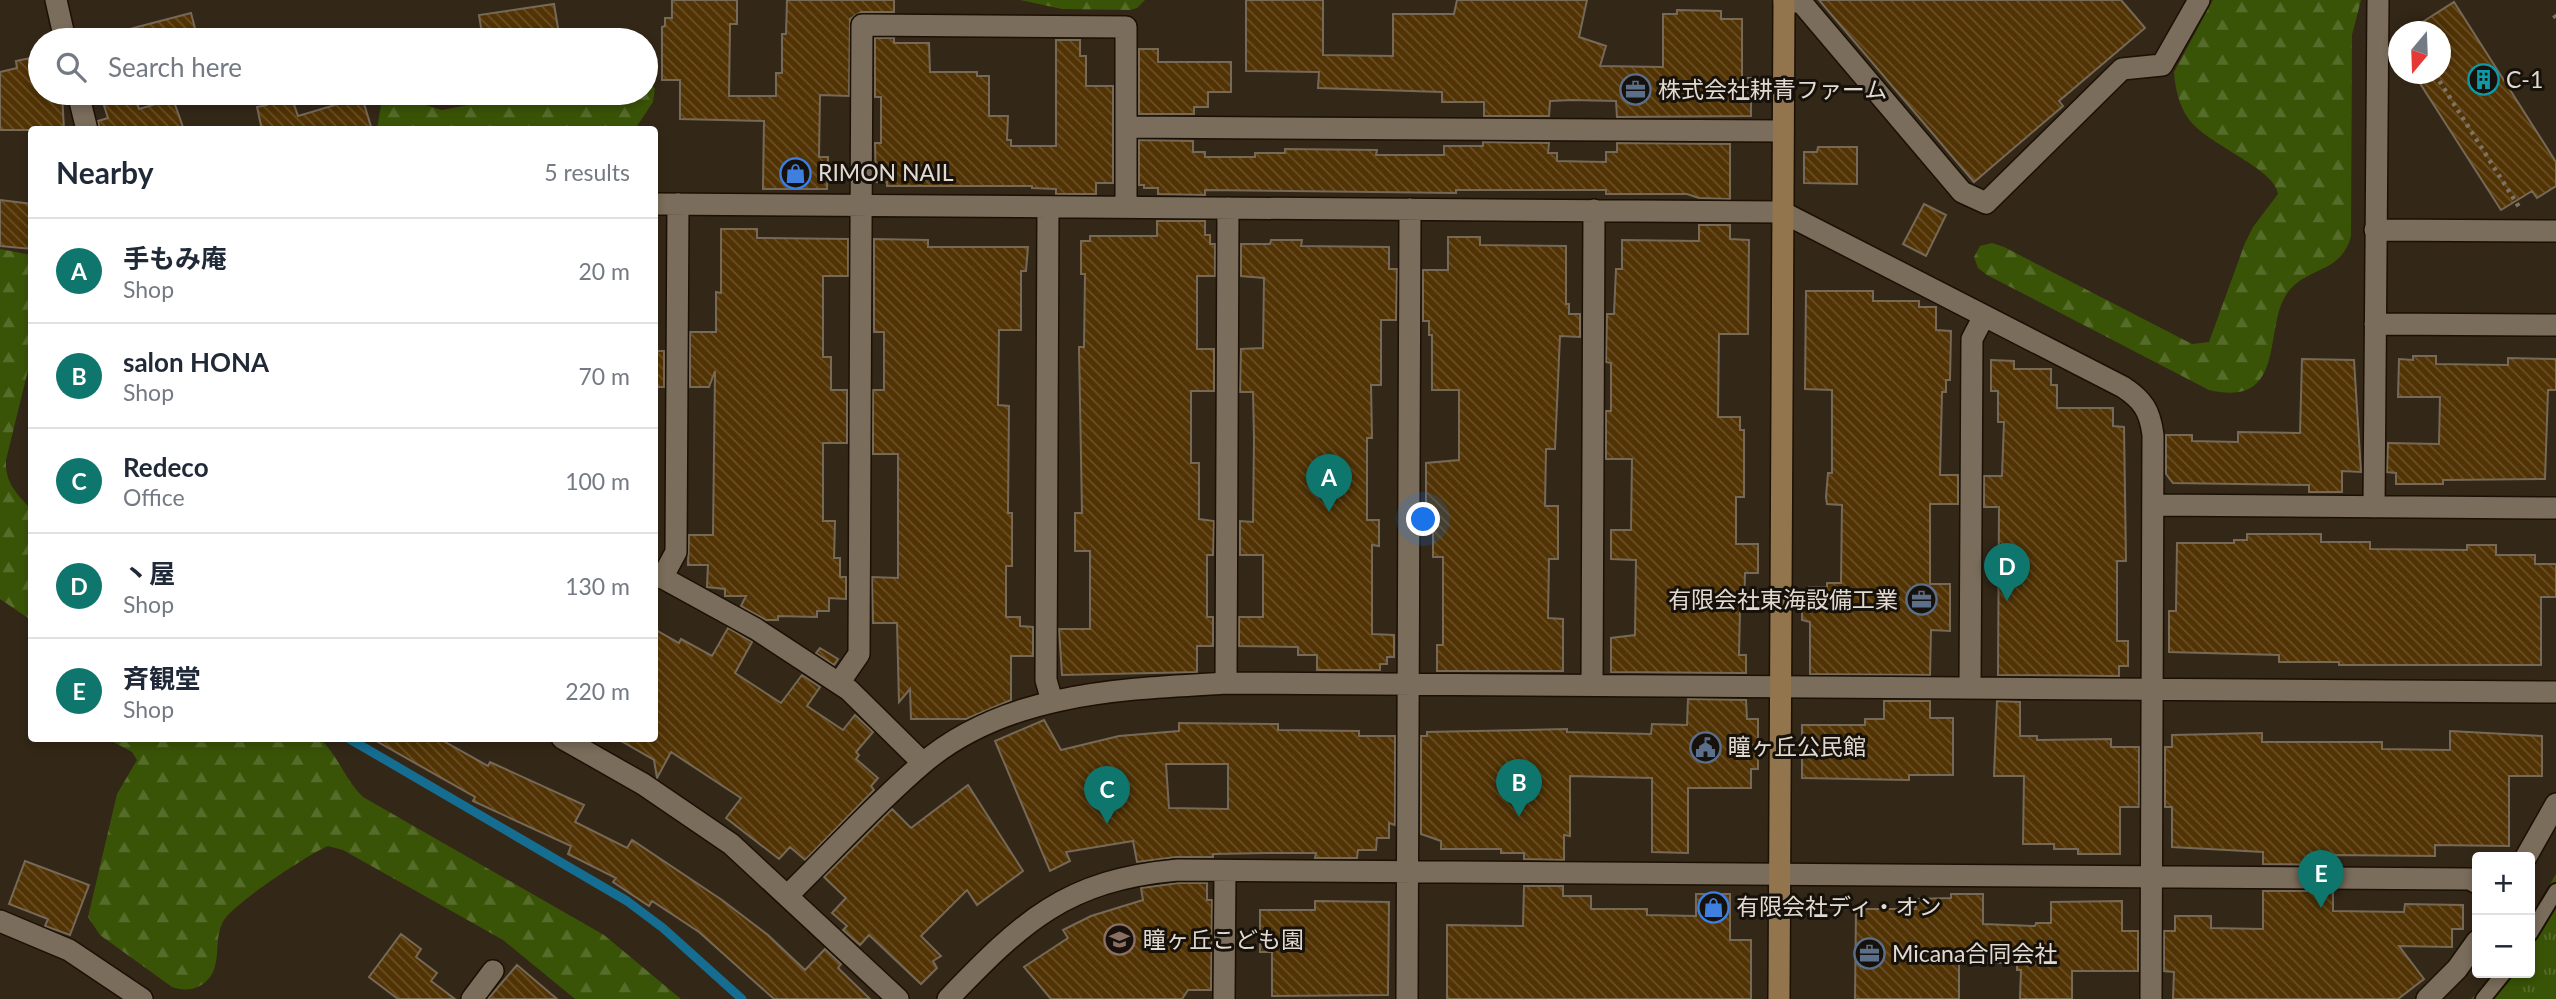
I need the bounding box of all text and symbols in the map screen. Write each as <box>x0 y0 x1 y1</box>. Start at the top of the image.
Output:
north arrow <box>2388 21 2451 84</box>
search box <box>28 28 658 105</box>
icon: search <box>52 48 90 86</box>
text: Search here <box>108 51 242 83</box>
building icon: C-1 <box>2466 63 2500 97</box>
place label: C-1 <box>2506 65 2543 93</box>
office icon: 株式会社耕青ファーム <box>1618 73 1652 107</box>
place label: 株式会社耕青ファーム <box>1658 75 1887 103</box>
text: Nearby <box>56 154 154 190</box>
shop icon: RIMON NAIL <box>778 156 812 190</box>
text: 5 results <box>544 158 630 186</box>
place label: RIMON NAIL <box>818 158 954 186</box>
text: 手もみ庵 <box>123 242 227 274</box>
text: A <box>71 257 87 285</box>
text: 20 m <box>579 257 630 285</box>
text: Shop <box>123 275 174 303</box>
text: salon HONA <box>123 346 269 378</box>
text: B <box>71 362 87 390</box>
text: 70 m <box>579 362 630 390</box>
text: Shop <box>123 378 174 406</box>
text: Redeco <box>123 451 209 483</box>
pin: A <box>1306 454 1352 512</box>
text: C <box>71 467 87 495</box>
text: 100 m <box>565 467 630 495</box>
text: Office <box>123 483 185 511</box>
your location <box>1406 502 1440 536</box>
pin: D <box>1984 543 2030 601</box>
text: 丶屋 <box>123 557 175 589</box>
text: D <box>70 572 88 600</box>
text: 130 m <box>565 572 630 600</box>
office icon: 有限会社東海設備工業 <box>1904 583 1938 617</box>
place label: 有限会社東海設備工業 <box>1668 585 1898 613</box>
text: Shop <box>123 590 174 618</box>
text: 斉観堂 <box>123 662 201 694</box>
text: E <box>72 677 86 705</box>
text: 220 m <box>565 677 630 705</box>
text: Shop <box>123 695 174 723</box>
public building icon: 瞳ヶ丘公民館 <box>1688 730 1722 764</box>
place label: 瞳ヶ丘公民館 <box>1728 732 1866 760</box>
pin: B <box>1496 759 1542 817</box>
pin: C <box>1084 766 1130 824</box>
pin: E <box>2298 850 2344 908</box>
map controls <box>2472 852 2535 978</box>
button: + <box>2472 852 2535 915</box>
shop icon: 有限会社ディ・オン <box>1696 890 1730 924</box>
place label: 有限会社ディ・オン <box>1736 892 1941 920</box>
button: − <box>2472 915 2535 978</box>
school or university icon: 瞳ヶ丘こども園 <box>1103 923 1137 957</box>
place label: 瞳ヶ丘こども園 <box>1143 925 1304 953</box>
office icon: Micana合同会社 <box>1852 937 1886 971</box>
place label: Micana合同会社 <box>1892 939 2057 967</box>

